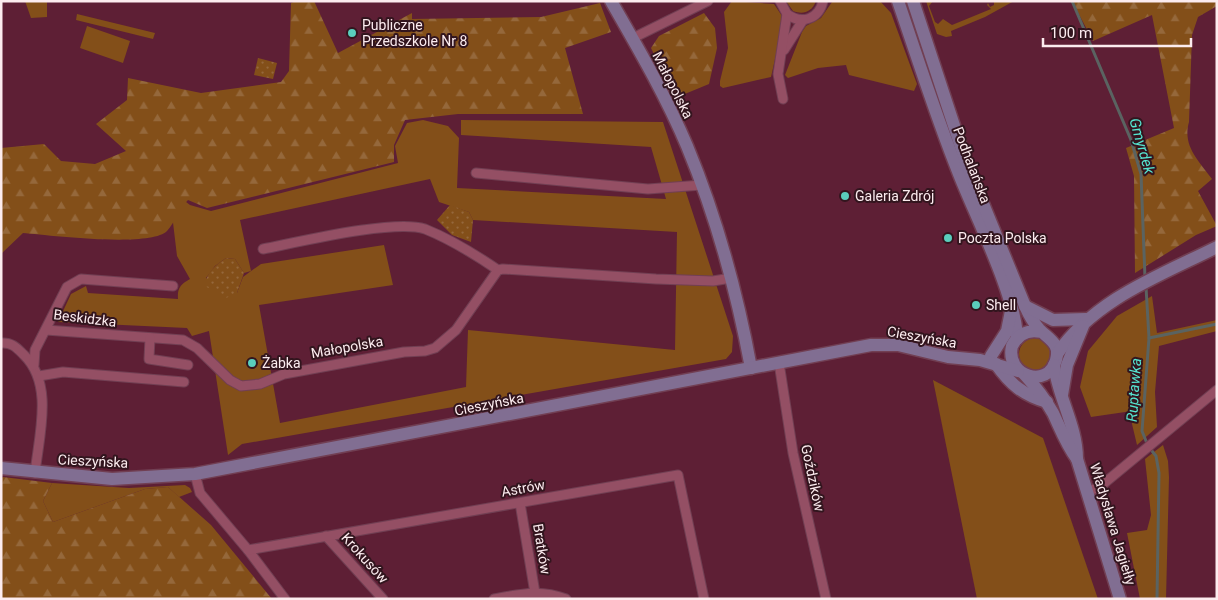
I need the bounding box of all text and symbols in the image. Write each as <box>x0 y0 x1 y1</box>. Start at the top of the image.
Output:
scale bar <box>1043 15 1190 47</box>
place label: Publiczne Przedszkole Nr 8 <box>362 17 467 49</box>
text: 100 m <box>1050 24 1092 42</box>
marker: Publiczne Przedszkole Nr 8 <box>346 27 358 39</box>
street label: Małopolska <box>649 49 697 121</box>
water label: Gmyrdek <box>1125 116 1159 177</box>
street label: Podhalańska <box>950 124 994 206</box>
place label: Galeria Zdrój <box>855 188 934 204</box>
marker: Galeria Zdrój <box>839 190 851 202</box>
place label: Poczta Polska <box>958 230 1047 246</box>
marker: Poczta Polska <box>942 232 954 244</box>
place label: Shell <box>986 297 1016 313</box>
marker: Shell <box>970 299 982 311</box>
street label: Beskidzka <box>53 306 117 330</box>
street label: Cieszyńska <box>886 323 958 351</box>
street label: Małopolska <box>310 333 384 361</box>
place label: Żabka <box>262 355 301 371</box>
marker: Żabka <box>246 357 258 369</box>
water label: Ruptawka <box>1123 357 1145 423</box>
street label: Cieszyńska <box>453 389 525 419</box>
street label: Goździków <box>798 443 828 513</box>
street label: Cieszyńska <box>57 451 129 471</box>
street label: Władysława Jagiełły <box>1087 461 1139 587</box>
street label: Astrów <box>500 476 547 500</box>
street label: Bratków <box>530 523 554 576</box>
street label: Krokusów <box>338 530 392 587</box>

